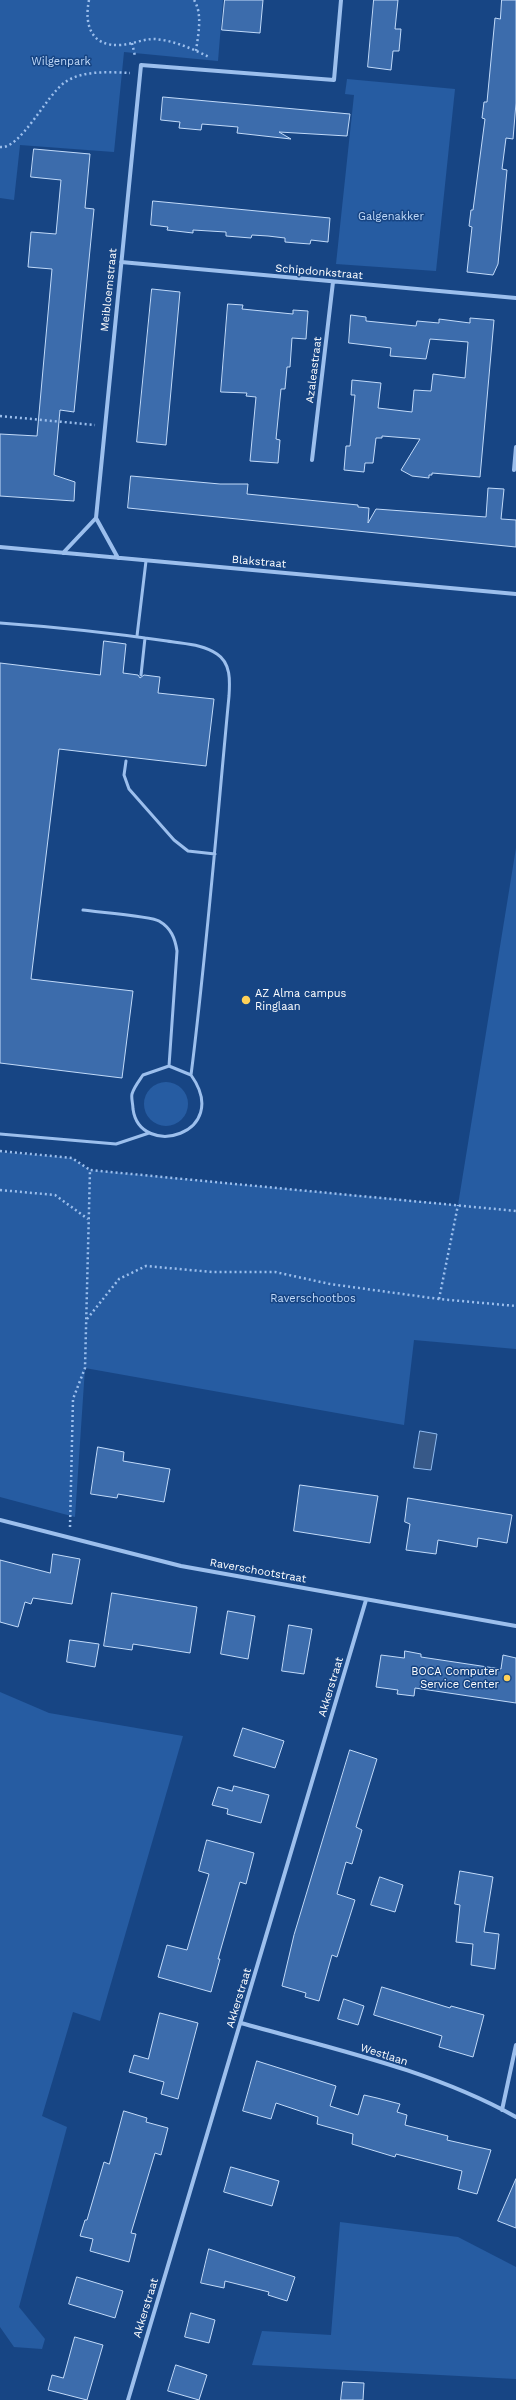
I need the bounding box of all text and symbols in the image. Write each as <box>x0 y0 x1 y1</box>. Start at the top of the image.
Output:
park label: Wilgenpark <box>31 55 91 69</box>
park label: Galgenakker <box>358 210 424 224</box>
street label: Meibloemstraat <box>98 248 120 332</box>
street label: Schipdonkstraat <box>275 262 363 282</box>
street label: Azaleastraat <box>303 336 325 404</box>
street label: Blakstraat <box>231 553 287 571</box>
place label: AZ Alma campus Ringlaan <box>255 987 346 1013</box>
marker: AZ Alma campus Ringlaan <box>240 994 252 1006</box>
park label: Raverschootbos <box>270 1292 356 1306</box>
street label: Raverschootstraat <box>209 1556 307 1586</box>
street label: Akkerstraat <box>316 1656 346 1718</box>
place label: BOCA Computer Service Center <box>411 1665 499 1691</box>
marker: BOCA Computer Service Center <box>502 1673 512 1683</box>
street label: Akkerstraat <box>224 1967 254 2029</box>
street label: Westlaan <box>358 2041 410 2069</box>
street label: Akkerstraat <box>131 2277 161 2339</box>

